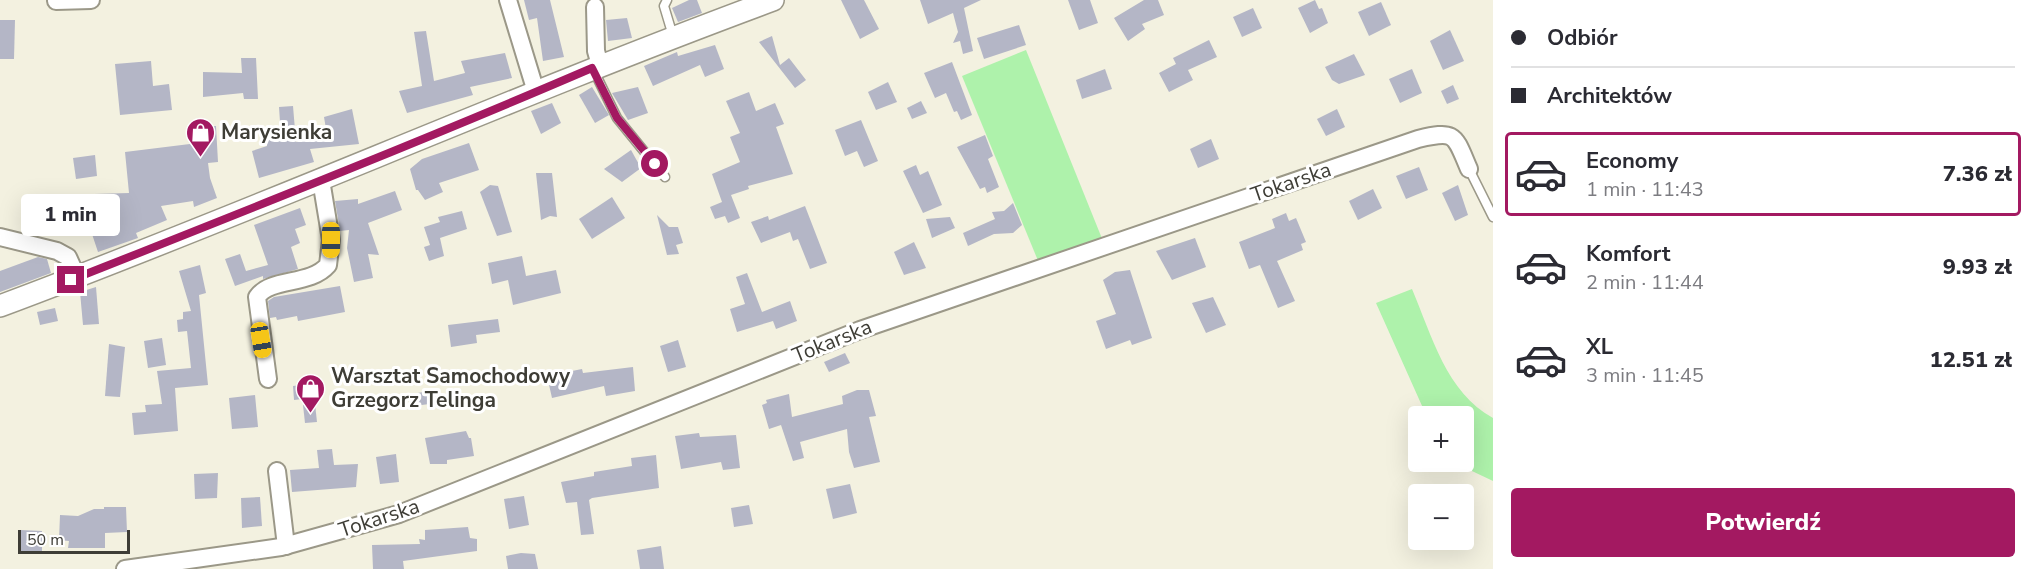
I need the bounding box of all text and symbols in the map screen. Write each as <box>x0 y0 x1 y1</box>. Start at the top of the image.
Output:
text: Odbiór <box>1547 23 1618 53</box>
text: Architektów <box>1547 81 1672 111</box>
shop icon: Marysienka <box>184 116 216 158</box>
place label: Marysienka <box>221 118 332 146</box>
text: Economy <box>1586 146 1678 176</box>
icon: car <box>1514 147 1568 201</box>
route start <box>641 150 668 177</box>
street label: Tokarska <box>1247 155 1335 209</box>
text: 7.36 zł <box>1943 159 2012 189</box>
text: 1 min · 11:43 <box>1586 176 1704 203</box>
callout: 1 min <box>22 193 121 235</box>
text: 1 min <box>44 201 97 228</box>
car <box>322 222 340 258</box>
text: Komfort <box>1586 239 1670 269</box>
icon: car <box>1514 240 1568 294</box>
text: 9.93 zł <box>1943 252 2012 282</box>
route end <box>57 266 84 293</box>
text: 2 min · 11:44 <box>1586 269 1704 296</box>
street label: Tokarska <box>788 312 876 370</box>
car <box>249 321 273 359</box>
text: XL <box>1586 332 1613 362</box>
icon: car <box>1514 333 1568 387</box>
text: 12.51 zł <box>1929 345 2012 375</box>
place label: Warsztat Samochodowy Grzegorz Telinga <box>331 362 571 414</box>
text: 3 min · 11:45 <box>1586 362 1704 389</box>
shop icon: Warsztat Samochodowy Grzegorz Telinga <box>294 372 326 414</box>
map controls <box>1408 406 1474 550</box>
button: + <box>1408 406 1474 472</box>
button: − <box>1408 484 1474 550</box>
button: Potwierdź <box>1511 488 2015 557</box>
street label: Tokarska <box>335 492 423 544</box>
scale bar <box>18 527 130 554</box>
text: 50 m <box>27 529 64 551</box>

